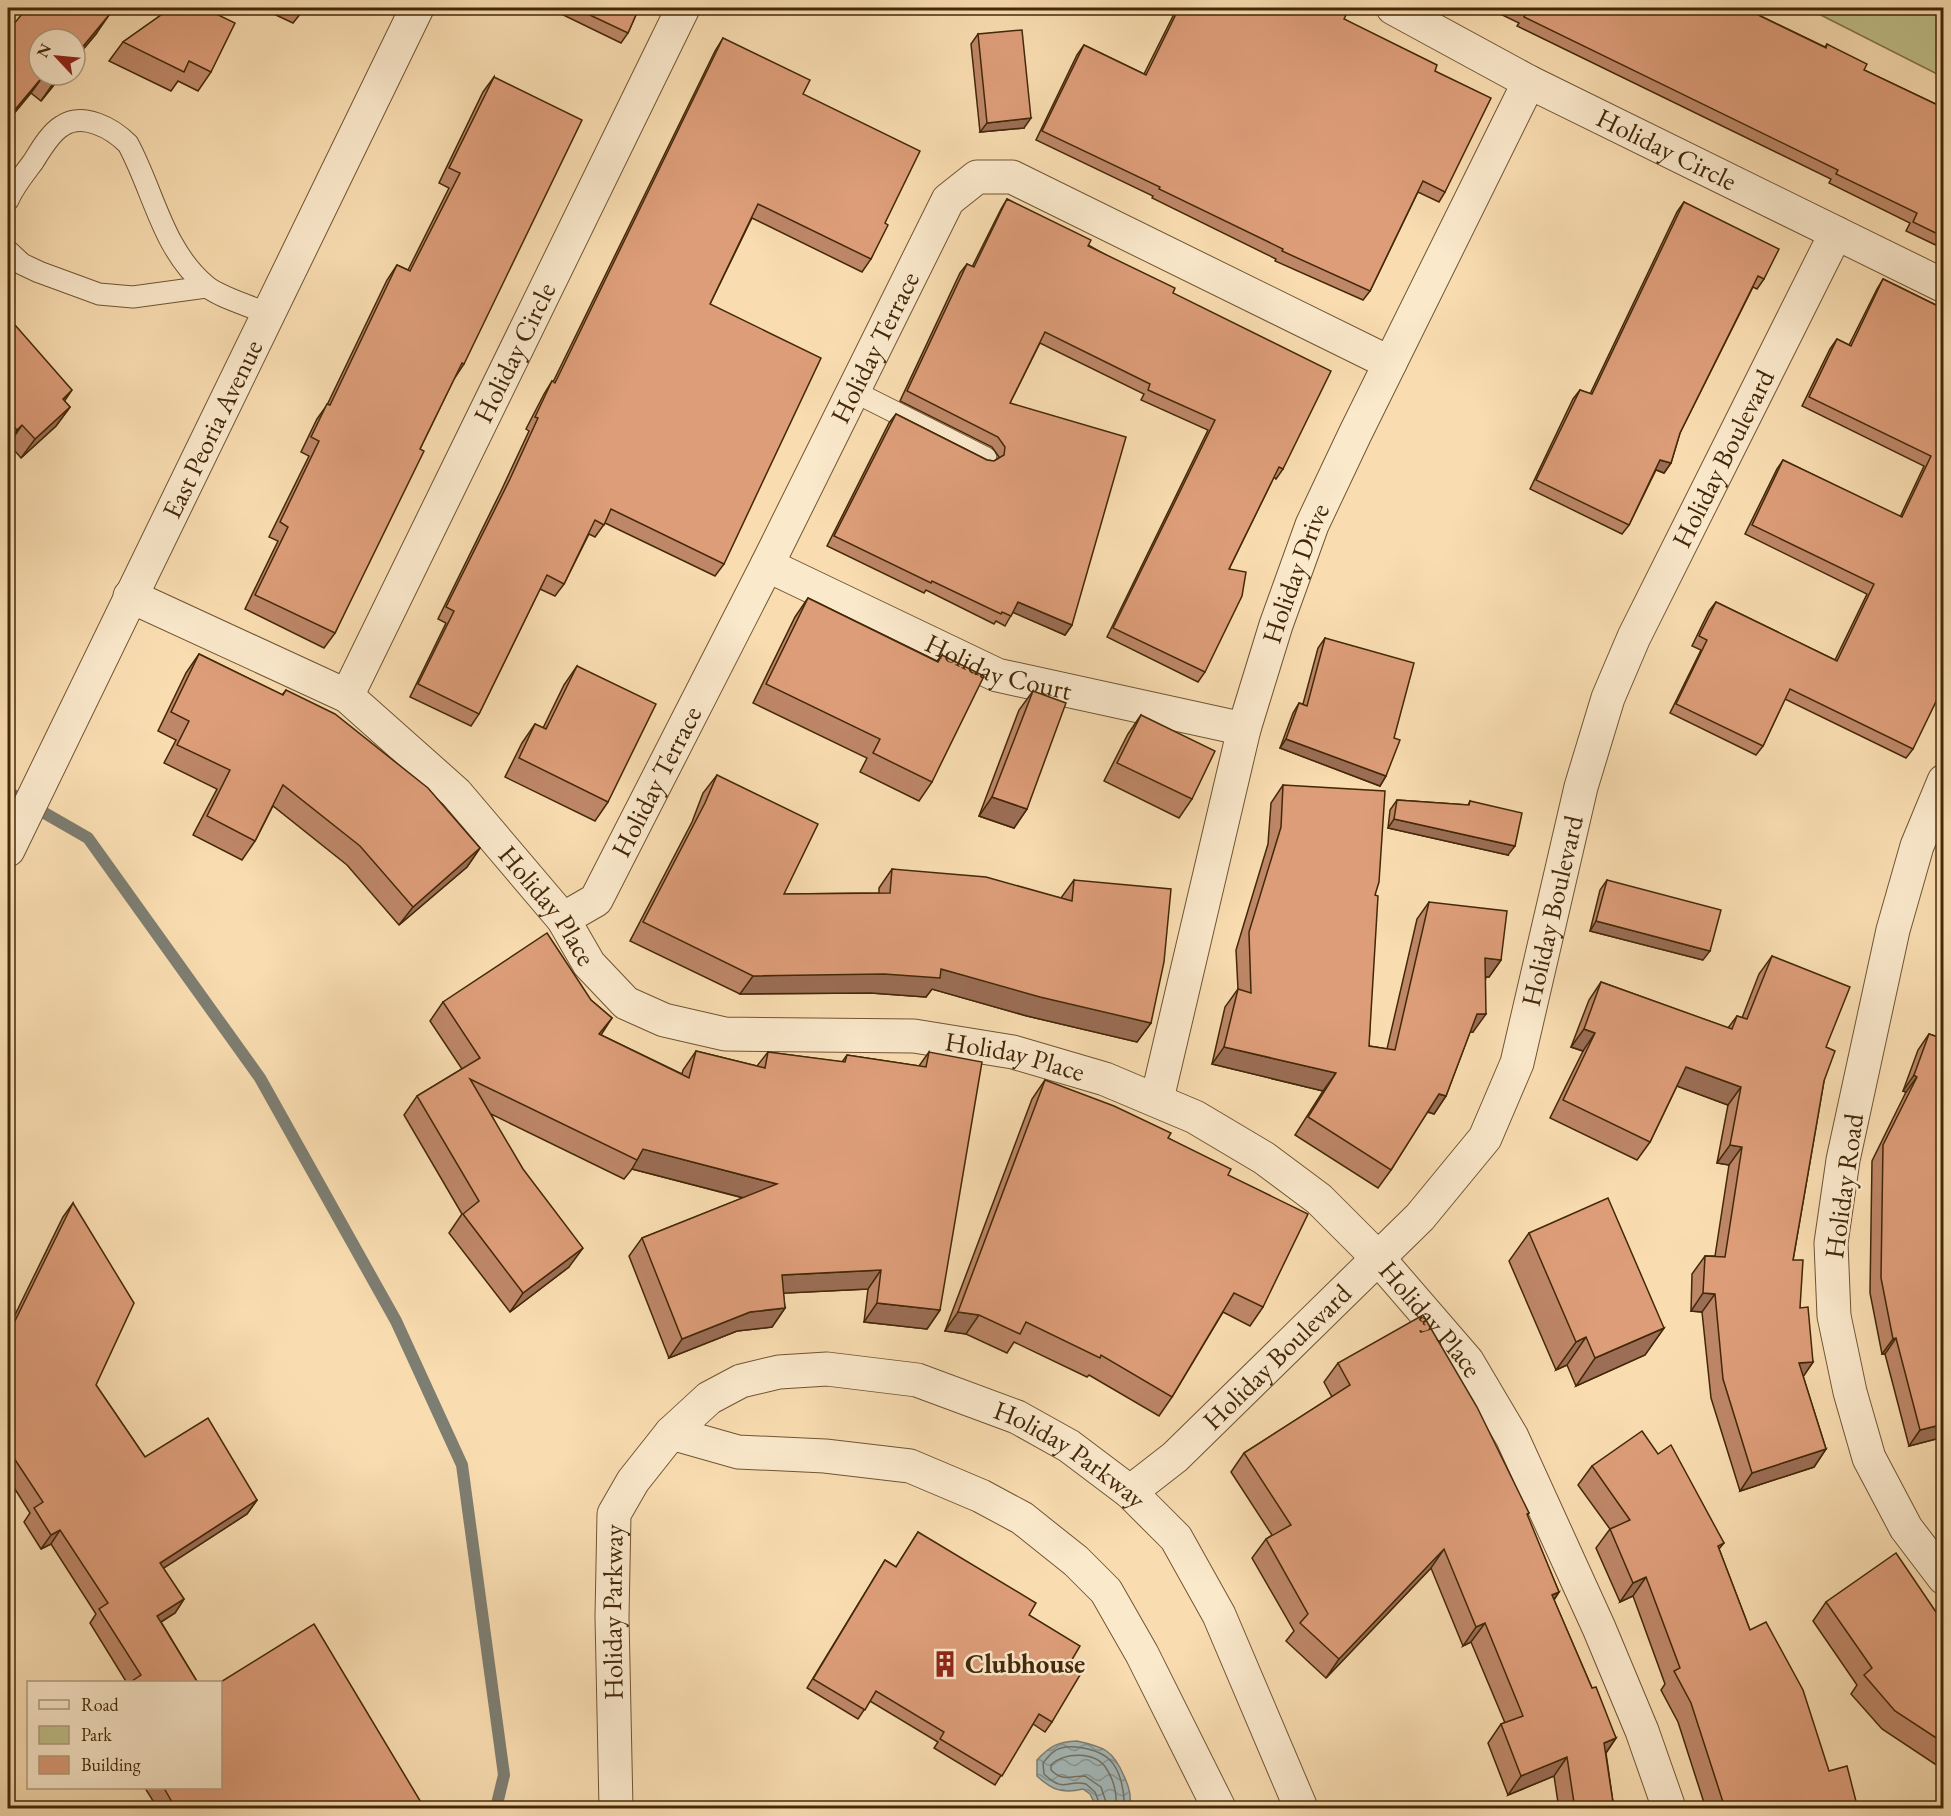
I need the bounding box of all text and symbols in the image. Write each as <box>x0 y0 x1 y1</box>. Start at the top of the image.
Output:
north arrow <box>27 27 87 87</box>
text: N <box>32 40 56 61</box>
street label: Holiday Circle <box>1591 100 1743 198</box>
street label: Holiday Terrace <box>822 266 927 429</box>
street label: Holiday Circle <box>465 276 563 429</box>
street label: East Peoria Avenue <box>154 334 270 524</box>
street label: Holiday Boulevard <box>1664 363 1782 553</box>
street label: Holiday Drive <box>1253 497 1337 648</box>
street label: Holiday Court <box>919 625 1075 708</box>
street label: Holiday Terrace <box>603 700 709 863</box>
street label: Holiday Boulevard <box>1513 812 1591 1010</box>
street label: Holiday Place <box>491 838 604 972</box>
street label: Holiday Place <box>943 1023 1089 1089</box>
street label: Holiday Road <box>1816 1111 1871 1261</box>
street label: Holiday Place <box>1371 1253 1491 1383</box>
street label: Holiday Boulevard <box>1195 1276 1359 1437</box>
street label: Holiday Parkway <box>989 1392 1154 1516</box>
street label: Holiday Parkway <box>594 1524 631 1700</box>
place label: Clubhouse <box>965 1646 1085 1681</box>
building icon: Clubhouse <box>930 1649 960 1679</box>
legend <box>27 1681 222 1789</box>
text: Road <box>81 1693 120 1716</box>
text: Park <box>81 1723 112 1746</box>
text: Building <box>81 1753 141 1776</box>

